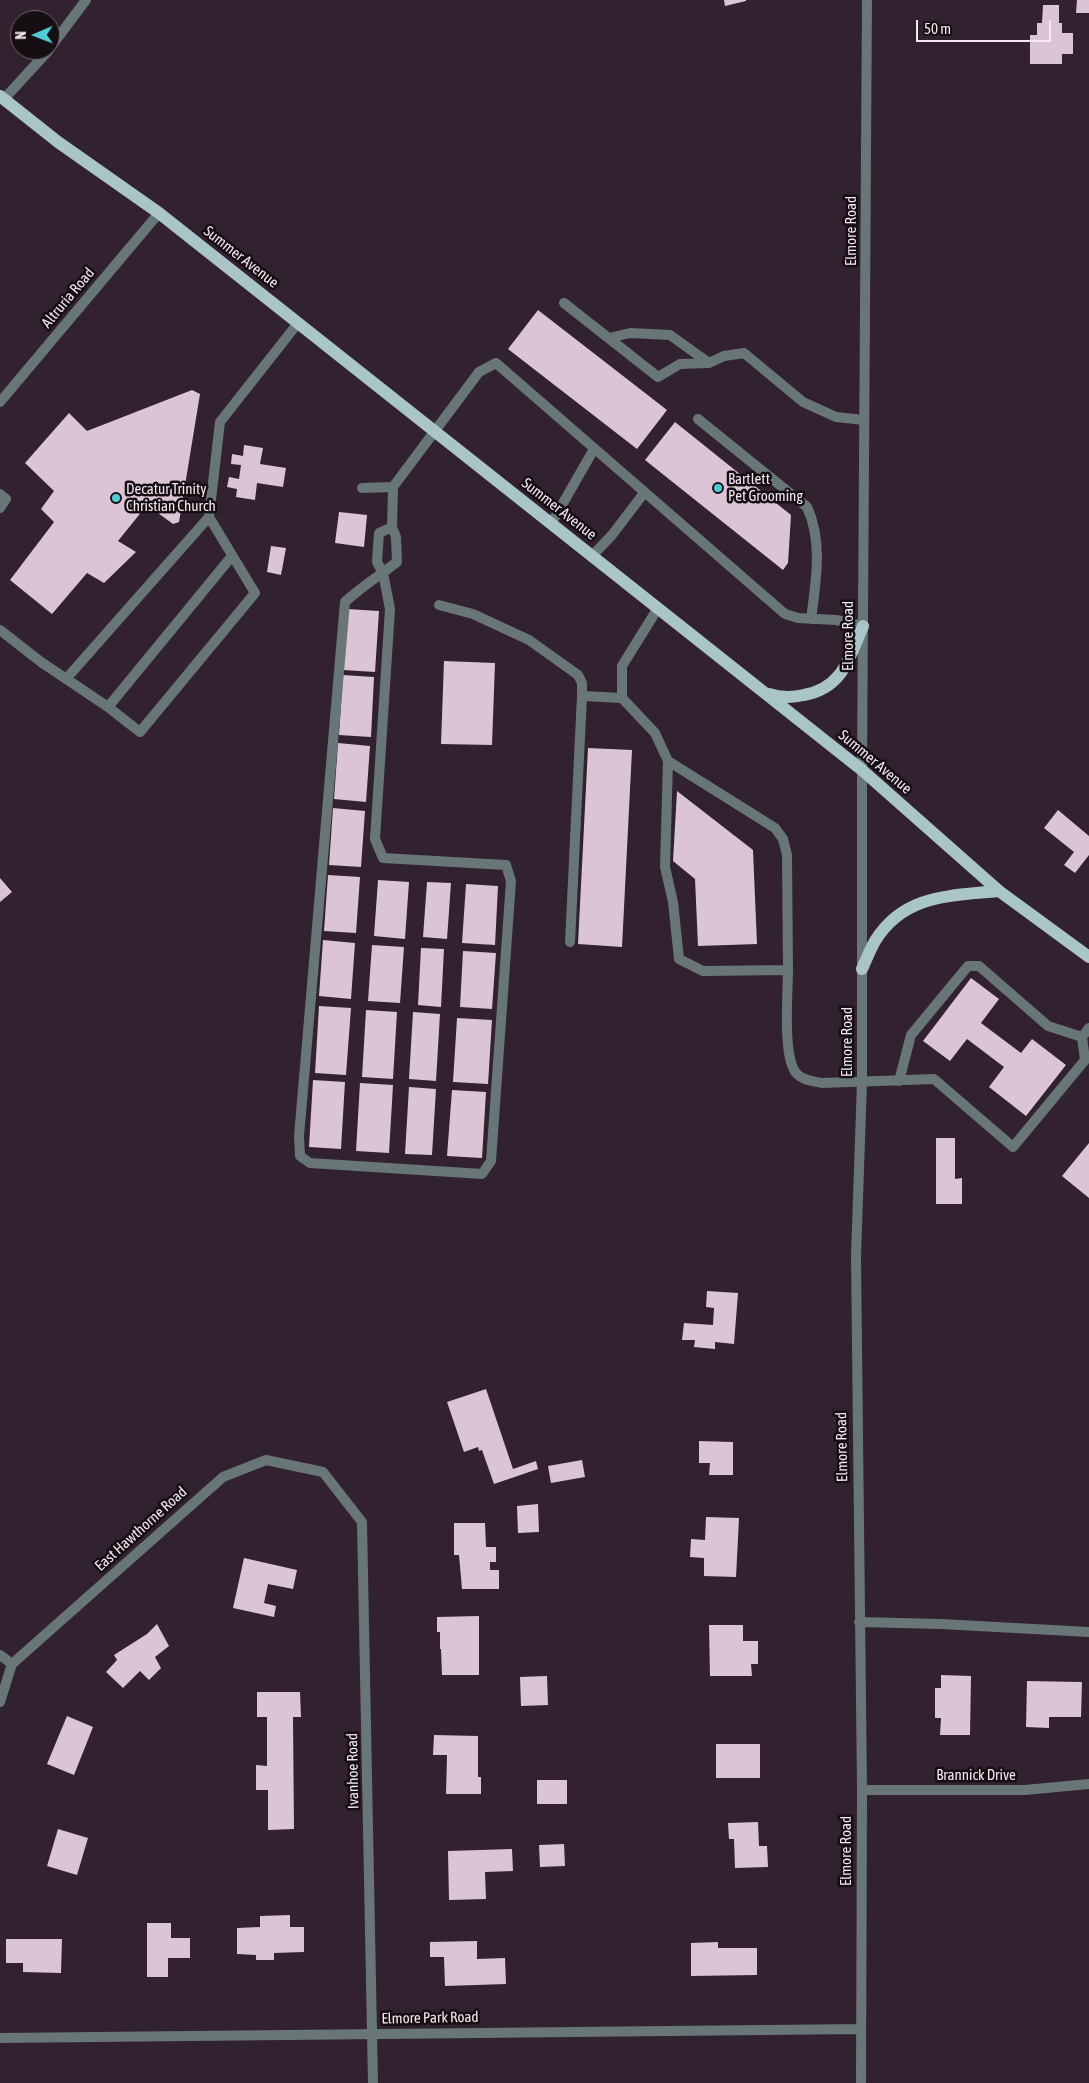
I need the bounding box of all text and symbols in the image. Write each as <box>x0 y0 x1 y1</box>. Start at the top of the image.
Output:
north arrow <box>10 10 60 60</box>
scale bar <box>919 10 1054 42</box>
text: 50 m <box>924 20 951 37</box>
text: N <box>13 31 29 40</box>
street label: Elmore Road <box>842 196 860 266</box>
street label: Summer Avenue <box>200 222 282 292</box>
street label: Altruria Road <box>38 264 98 332</box>
place label: Bartlett Pet Grooming <box>728 470 803 505</box>
street label: Summer Avenue <box>518 474 600 544</box>
place label: Decatur Trinity Christian Church <box>126 480 216 515</box>
marker: Bartlett Pet Grooming <box>712 482 724 494</box>
marker: Decatur Trinity Christian Church <box>110 492 122 504</box>
street label: Elmore Road <box>839 601 857 671</box>
street label: Summer Avenue <box>835 726 915 798</box>
street label: Elmore Road <box>838 1007 856 1077</box>
street label: Elmore Road <box>832 1412 852 1482</box>
street label: East Hawthorne Road <box>91 1483 191 1575</box>
street label: Ivanhoe Road <box>343 1733 363 1809</box>
street label: Brannick Drive <box>936 1766 1016 1784</box>
street label: Elmore Road <box>837 1816 855 1886</box>
street label: Elmore Park Road <box>381 2008 479 2028</box>

